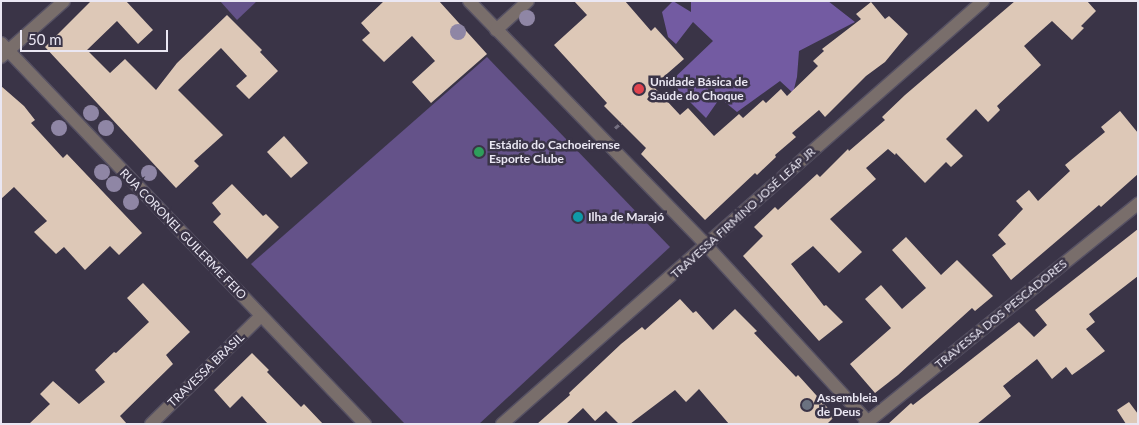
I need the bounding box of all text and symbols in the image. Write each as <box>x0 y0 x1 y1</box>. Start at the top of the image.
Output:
scale bar <box>22 20 170 52</box>
text: 50 m <box>28 30 62 48</box>
place label: Unidade Básica de Saúde do Choque <box>650 75 748 103</box>
marker: Unidade Básica de Saúde do Choque <box>632 82 646 96</box>
place label: Estádio do Cachoeirense Esporte Clube <box>489 138 620 166</box>
street label: TRAVESSA FIRMINO JOSÉ LEÃP JR <box>667 144 819 282</box>
marker: Estádio do Cachoeirense Esporte Clube <box>473 146 485 158</box>
street label: RUA CORONEL GUILERME FEIO <box>117 166 249 302</box>
place label: Ilha de Marajó <box>588 210 664 224</box>
marker: Ilha de Marajó <box>572 211 584 223</box>
street label: TRAVESSA DOS PESCADORES <box>932 256 1070 372</box>
street label: TRAVESSA BRASIL <box>165 330 247 410</box>
place label: Assembleia de Deus <box>817 391 878 419</box>
marker: Assembleia de Deus <box>801 399 813 411</box>

